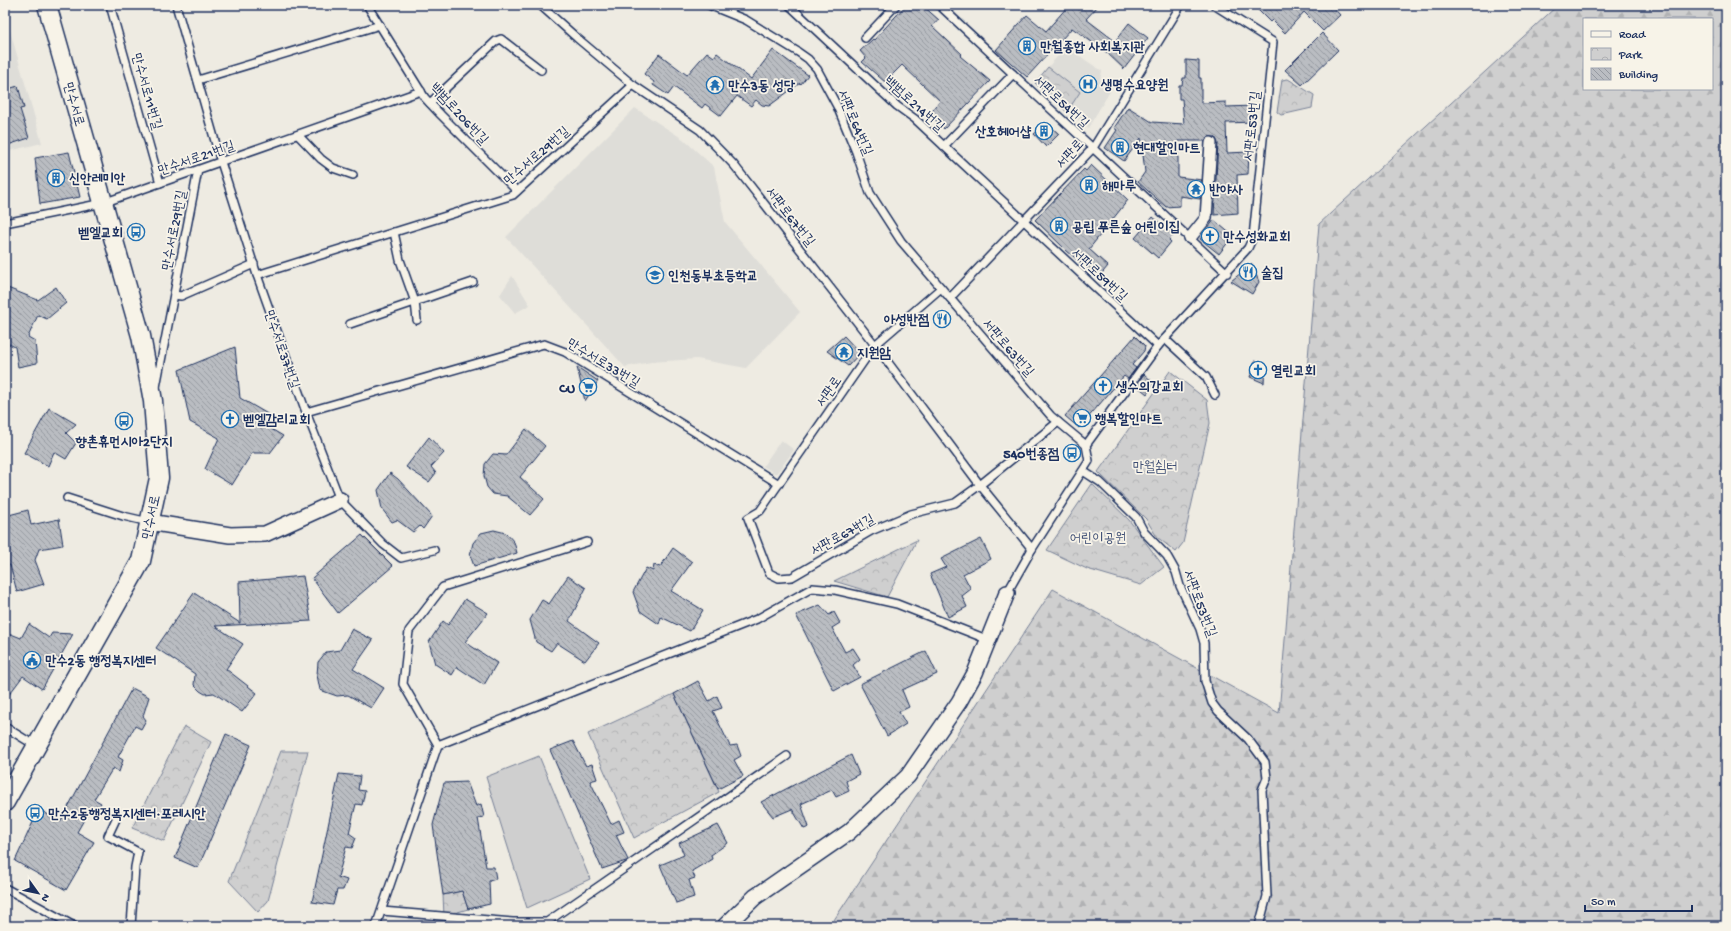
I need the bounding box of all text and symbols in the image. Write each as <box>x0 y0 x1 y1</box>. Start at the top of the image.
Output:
legend <box>1583 18 1713 90</box>
text: Road <box>1619 29 1646 43</box>
building icon: 만월종합 사회복지관 <box>1017 36 1037 56</box>
place label: 만월종합 사회복지관 <box>1040 39 1145 57</box>
text: Park <box>1618 49 1644 63</box>
street label: 만수서로11번길 <box>127 51 165 133</box>
text: Building <box>1618 69 1658 83</box>
street label: 백범로214번길 <box>880 73 948 137</box>
street label: 서판로54번길 <box>1029 73 1092 134</box>
hospital icon: 생명수요양원 <box>1078 74 1098 94</box>
temple icon: 만수3동 성당 <box>705 75 725 95</box>
place label: 생명수요양원 <box>1100 78 1169 95</box>
place label: 만수3동 성당 <box>728 79 796 96</box>
street label: 백범로206번길 <box>425 80 492 150</box>
street label: 만수서로 <box>58 81 87 129</box>
street label: 서판로64번길 <box>832 87 875 159</box>
street label: 서판로53번길 <box>1241 89 1266 162</box>
building icon: 산호헤어샵 <box>1034 121 1054 141</box>
street label: 만수서로29번길 <box>501 123 575 190</box>
place label: 산호헤어샵 <box>975 125 1032 142</box>
street label: 서판로 <box>1053 136 1088 173</box>
building icon: 현대할인마트 <box>1110 137 1130 157</box>
street label: 만수서로21번길 <box>156 138 238 180</box>
place label: 현대할인마트 <box>1133 141 1201 158</box>
building icon: 신안레미안 <box>46 168 66 188</box>
place label: 신안레미안 <box>69 172 126 189</box>
building icon: 해마루 <box>1079 175 1099 195</box>
place label: 해마루 <box>1102 179 1137 196</box>
temple icon: 반야사 <box>1186 179 1206 199</box>
place label: 반야사 <box>1209 183 1244 200</box>
street label: 서판로67번길 <box>761 184 818 251</box>
street label: 만수서로29번길 <box>159 188 192 272</box>
building icon: 공립 푸른숲 어린이집 <box>1049 216 1069 236</box>
place label: 공립 푸른숲 어린이집 <box>1072 219 1180 237</box>
bus stop icon: 벧엘교회 <box>126 222 146 242</box>
place label: 벧엘교회 <box>78 226 123 243</box>
church icon: 만수성화교회 <box>1200 226 1220 246</box>
place label: 만수성화교회 <box>1223 230 1291 247</box>
street label: 서판로59번길 <box>1067 245 1130 307</box>
restaurant icon: 술집 <box>1238 262 1258 282</box>
school or university icon: 인천동부초등학교 <box>645 265 665 285</box>
place label: 술집 <box>1261 265 1284 283</box>
place label: 인천동부초등학교 <box>668 269 758 286</box>
street label: 만수서로37번길 <box>259 308 302 392</box>
restaurant icon: 아성반점 <box>932 309 952 329</box>
place label: 아성반점 <box>884 313 930 330</box>
street label: 서판로63번길 <box>978 316 1037 381</box>
street label: 만수서로33번길 <box>563 336 643 393</box>
temple icon: 지원암 <box>834 342 854 362</box>
place label: 지원암 <box>857 346 892 363</box>
church icon: 열린교회 <box>1248 360 1268 380</box>
place label: 열린교회 <box>1271 364 1316 381</box>
street label: 서판로 <box>813 374 847 411</box>
church icon: 생수의강교회 <box>1093 376 1113 396</box>
supermarket icon: CU <box>578 377 598 397</box>
place label: 생수의강교회 <box>1115 380 1184 397</box>
place label: CU <box>558 381 575 398</box>
supermarket icon: 행복할인마트 <box>1072 408 1092 428</box>
church icon: 벧엘감리교회 <box>220 409 240 429</box>
bus stop icon: 향촌휴먼시아2단지 <box>114 411 134 431</box>
place label: 행복할인마트 <box>1094 412 1163 429</box>
place label: 벧엘감리교회 <box>243 413 311 430</box>
place label: 향촌휴먼시아2단지 <box>75 434 173 452</box>
bus stop icon: 540번종점 <box>1062 443 1082 463</box>
place label: 540번종점 <box>1003 447 1060 464</box>
park label: 만월쉼터 <box>1132 460 1178 477</box>
street label: 만수서로 <box>139 494 165 541</box>
street label: 서판로67번길 <box>808 511 879 561</box>
park label: 어린이공원 <box>1070 531 1126 548</box>
street label: 서판로53번길 <box>1178 568 1220 641</box>
public building icon: 만수2동 행정복지센터 <box>22 650 42 670</box>
place label: 만수2동 행정복지센터 <box>45 654 157 671</box>
bus stop icon: 만수2동행정복지센터·포레시안 <box>25 803 45 823</box>
place label: 만수2동행정복지센터·포레시안 <box>48 807 206 824</box>
north arrow <box>18 873 58 913</box>
scale bar <box>1585 887 1692 913</box>
text: N <box>38 891 52 904</box>
text: 50 m <box>1591 896 1616 910</box>

